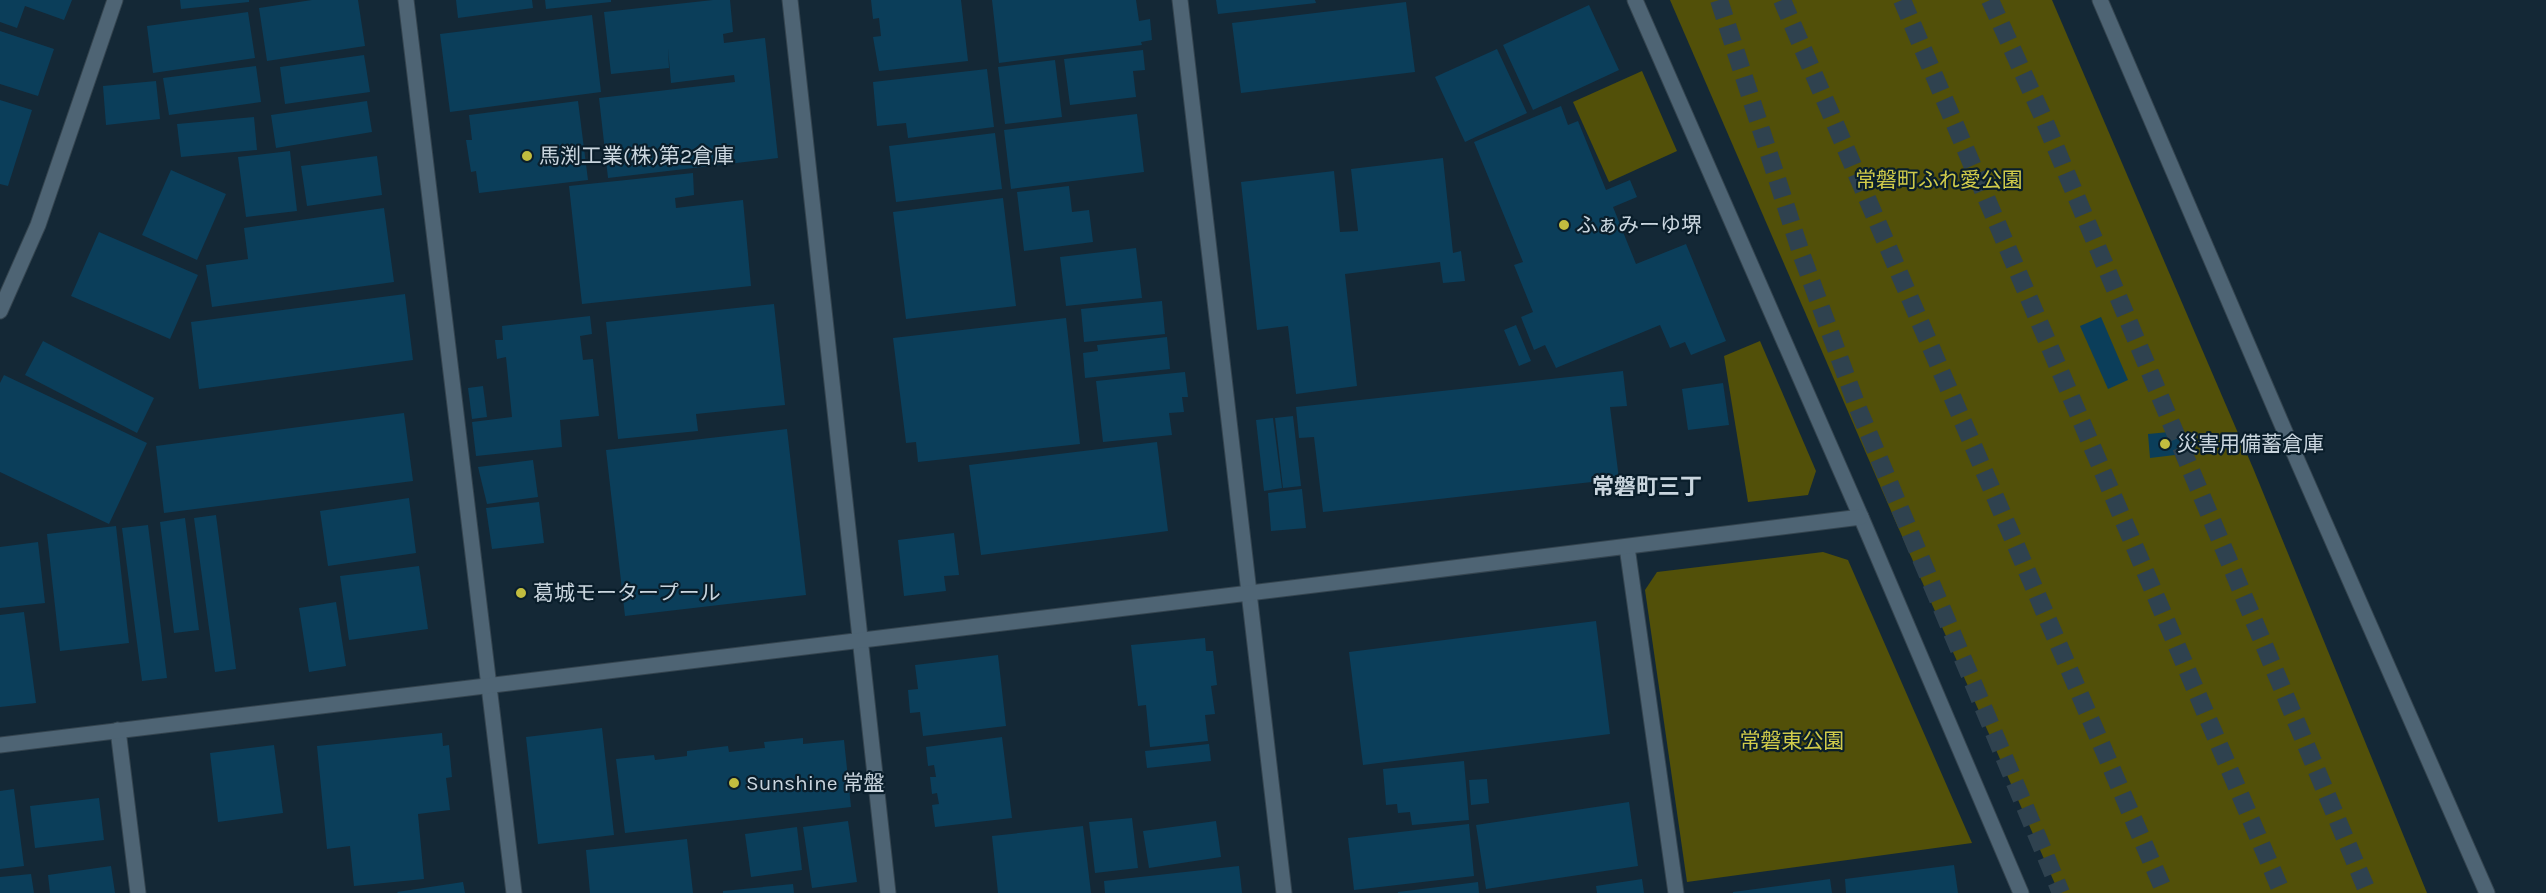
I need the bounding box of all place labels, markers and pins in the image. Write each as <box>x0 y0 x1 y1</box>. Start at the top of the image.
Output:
place label: 馬渕工業(株)第2倉庫 <box>539 144 734 168</box>
marker: 馬渕工業(株)第2倉庫 <box>520 149 534 163</box>
place label: ふぁみーゆ堺 <box>1576 213 1702 237</box>
marker: ふぁみーゆ堺 <box>1557 218 1571 232</box>
place label: 災害用備蓄倉庫 <box>2177 432 2324 456</box>
marker: 災害用備蓄倉庫 <box>2158 437 2172 451</box>
place label: 葛城モータープール <box>533 581 721 605</box>
marker: 葛城モータープール <box>514 586 528 600</box>
place label: Sunshine 常盤 <box>746 771 885 795</box>
marker: Sunshine 常盤 <box>727 776 741 790</box>

